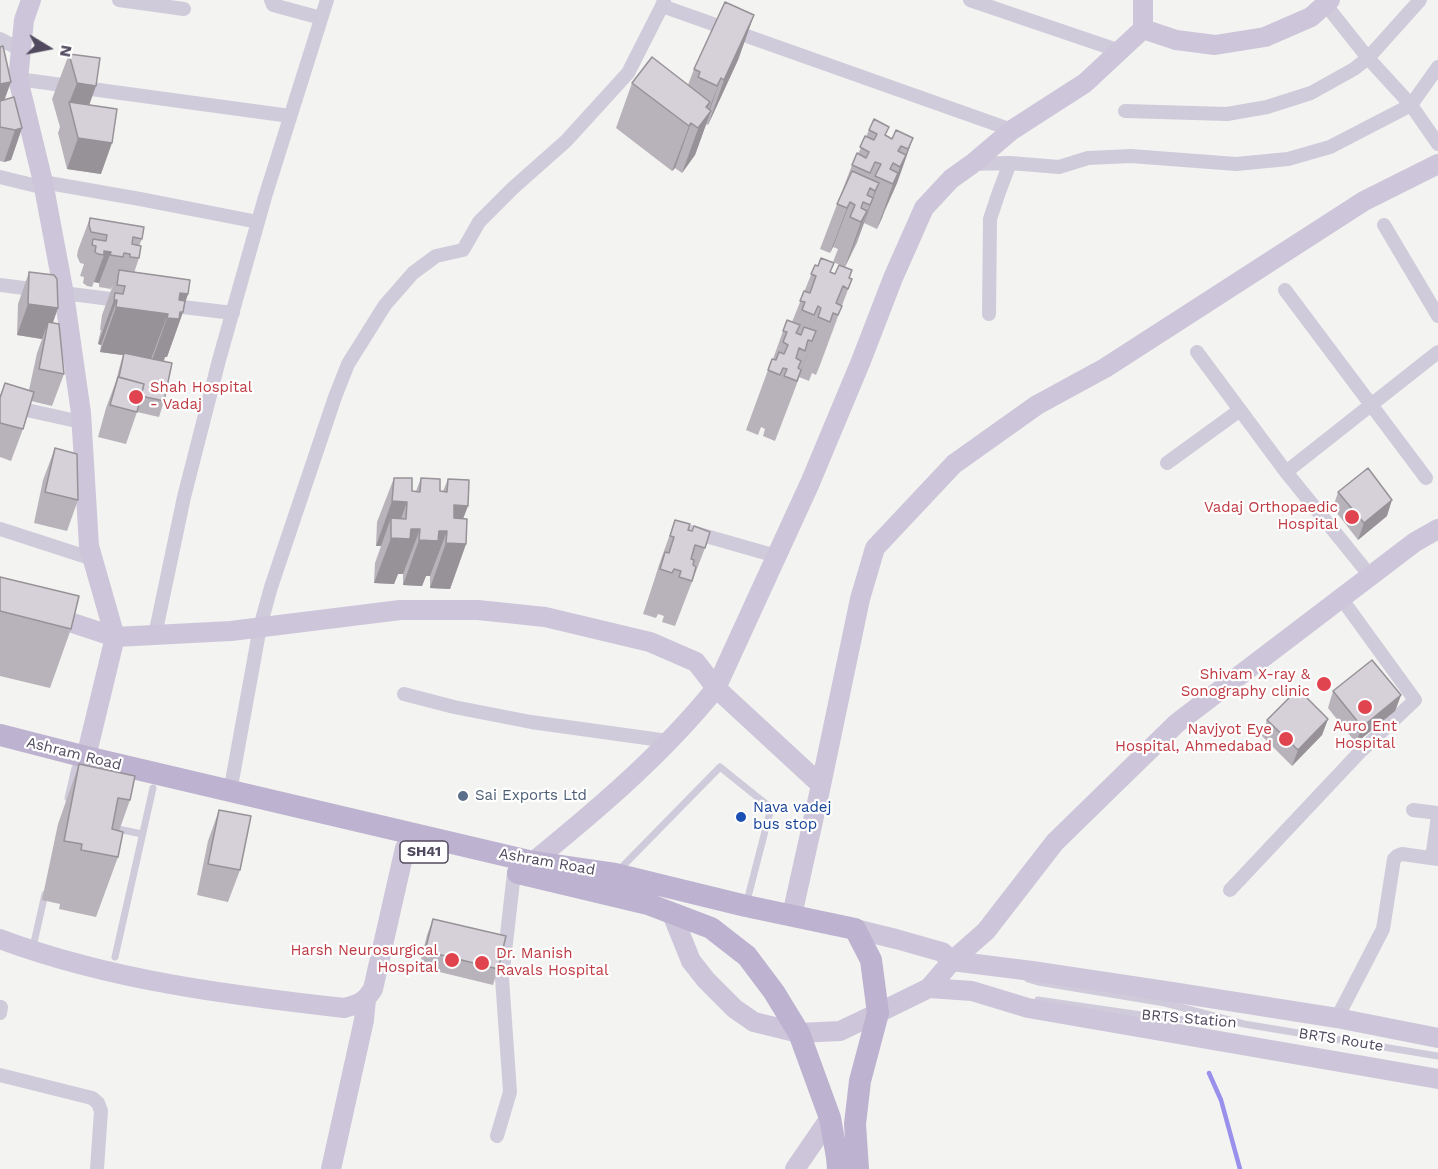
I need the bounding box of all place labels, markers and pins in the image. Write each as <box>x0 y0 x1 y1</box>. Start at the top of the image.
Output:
place label: Shah Hospital - Vadaj <box>150 379 252 414</box>
marker: Shah Hospital - Vadaj <box>127 388 145 406</box>
place label: Vadaj Orthopaedic Hospital <box>1204 499 1338 534</box>
marker: Vadaj Orthopaedic Hospital <box>1343 508 1361 526</box>
place label: Shivam X-ray & Sonography clinic <box>1181 666 1310 701</box>
marker: Shivam X-ray & Sonography clinic <box>1315 675 1333 693</box>
marker: Auro Ent Hospital <box>1356 698 1374 716</box>
place label: Auro Ent Hospital <box>1333 718 1397 753</box>
place label: Navjyot Eye Hospital, Ahmedabad <box>1115 721 1272 756</box>
marker: Navjyot Eye Hospital, Ahmedabad <box>1277 730 1295 748</box>
place label: Sai Exports Ltd <box>475 787 587 805</box>
marker: Sai Exports Ltd <box>456 789 470 803</box>
place label: Nava vadej bus stop <box>753 799 832 834</box>
marker: Nava vadej bus stop <box>734 810 748 824</box>
place label: Harsh Neurosurgical Hospital <box>290 942 438 977</box>
place label: Dr. Manish Ravals Hospital <box>496 945 608 980</box>
marker: Harsh Neurosurgical Hospital <box>443 951 461 969</box>
marker: Dr. Manish Ravals Hospital <box>473 954 491 972</box>

